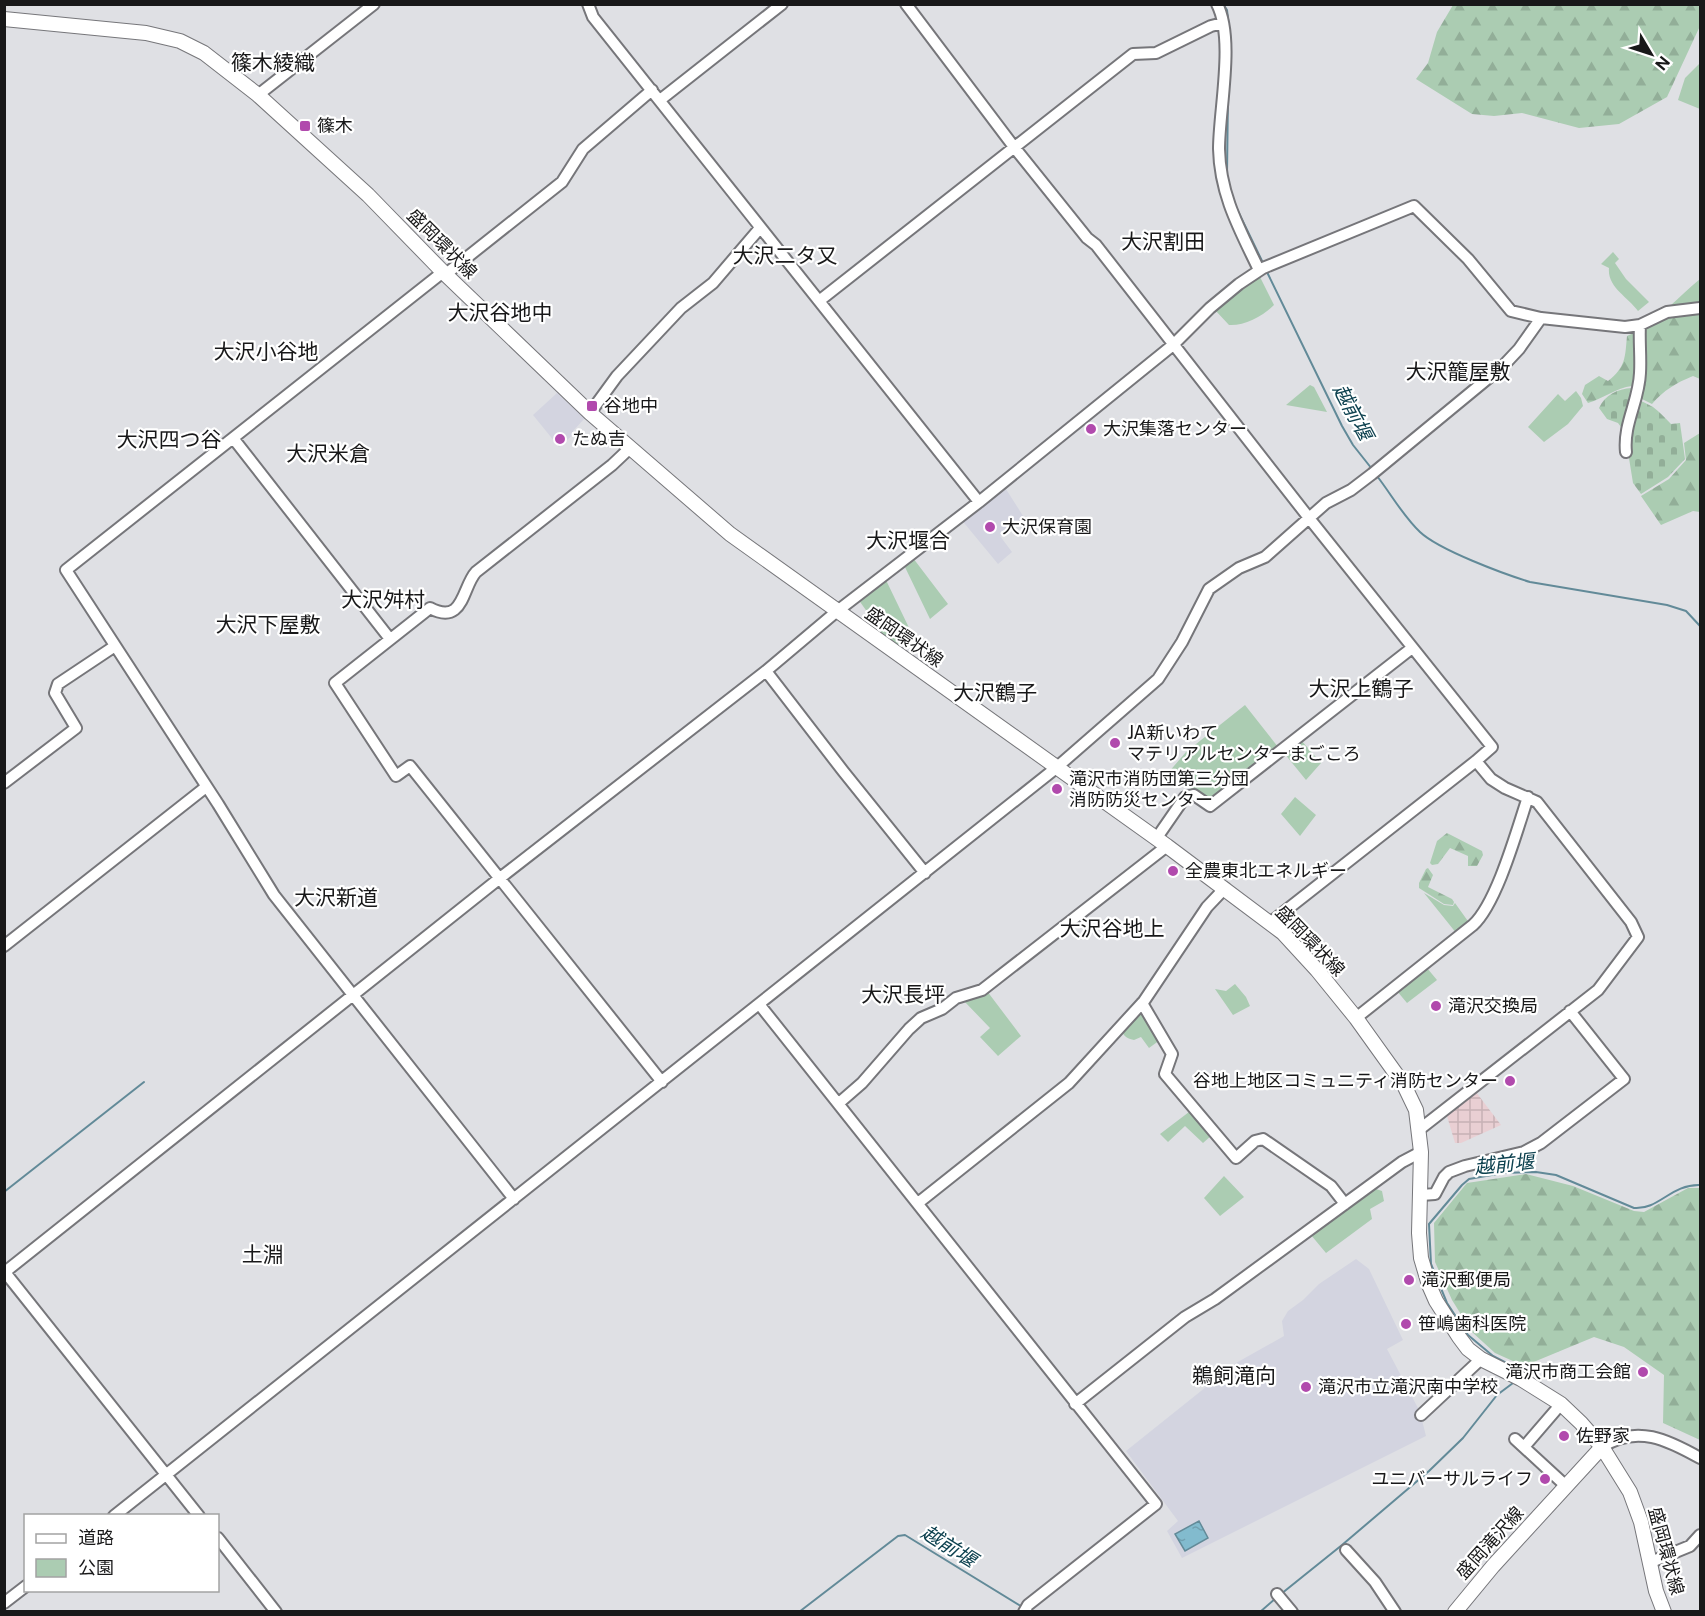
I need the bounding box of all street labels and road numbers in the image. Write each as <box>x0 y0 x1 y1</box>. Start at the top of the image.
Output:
street label: 盛岡環状線 <box>403 204 482 283</box>
street label: 盛岡環状線 <box>861 602 947 671</box>
street label: 盛岡環状線 <box>1272 901 1349 980</box>
street label: 盛岡滝沢線 <box>1452 1502 1528 1583</box>
street label: 盛岡環状線 <box>1645 1505 1688 1597</box>

